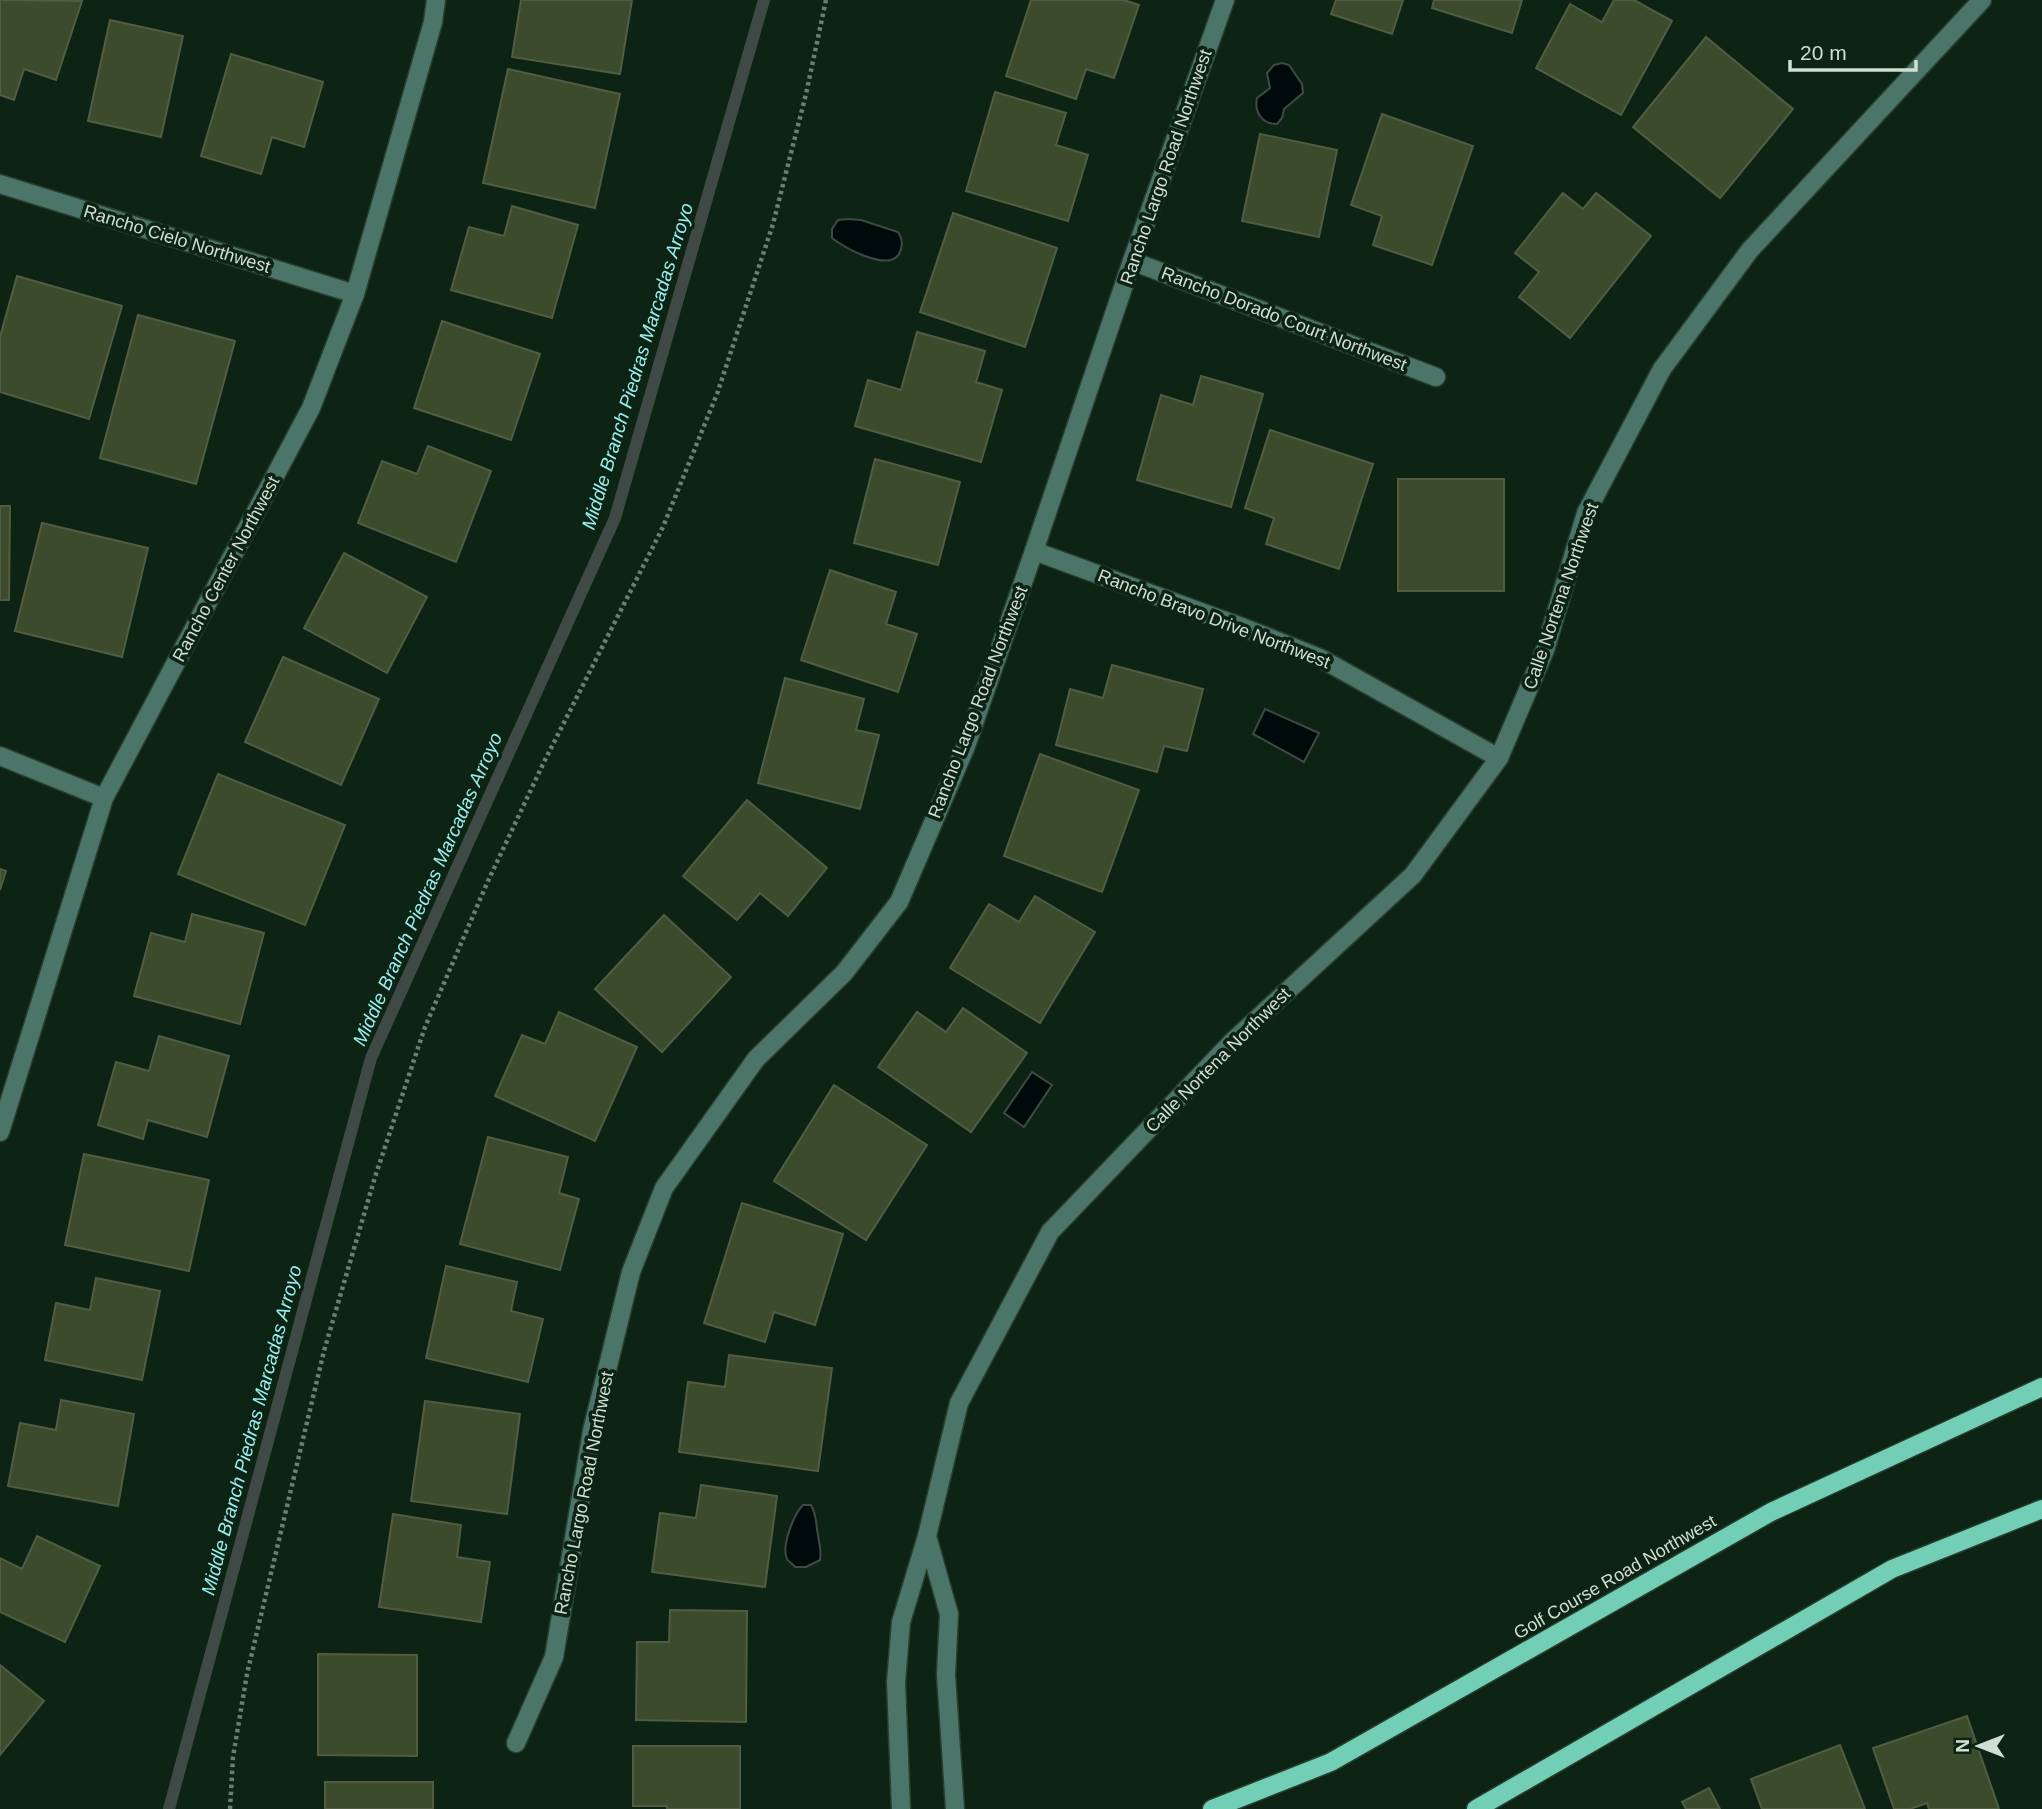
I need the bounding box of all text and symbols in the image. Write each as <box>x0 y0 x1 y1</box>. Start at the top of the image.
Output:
scale bar <box>1790 28 1916 72</box>
text: 20 m <box>1800 41 1847 64</box>
street label: Rancho Largo Road Northwest <box>1116 47 1216 287</box>
water label: Middle Branch Piedras Marcadas Arroyo <box>578 200 697 532</box>
street label: Rancho Cielo Northwest <box>81 201 273 277</box>
street label: Rancho Dorado Court Northwest <box>1159 263 1409 375</box>
street label: Rancho Center Northwest <box>169 473 283 665</box>
street label: Calle Nortena Northwest <box>1520 500 1602 692</box>
street label: Rancho Bravo Drive Northwest <box>1095 565 1333 673</box>
street label: Rancho Largo Road Northwest <box>924 583 1032 821</box>
water label: Middle Branch Piedras Marcadas Arroyo <box>349 729 506 1049</box>
street label: Calle Nortena Northwest <box>1142 984 1294 1136</box>
water label: Middle Branch Piedras Marcadas Arroyo <box>197 1263 306 1597</box>
street label: Rancho Largo Road Northwest <box>551 1370 617 1616</box>
street label: Golf Course Road Northwest <box>1510 1511 1720 1643</box>
north arrow <box>1944 1711 2014 1781</box>
text: N <box>1952 1739 1973 1753</box>

